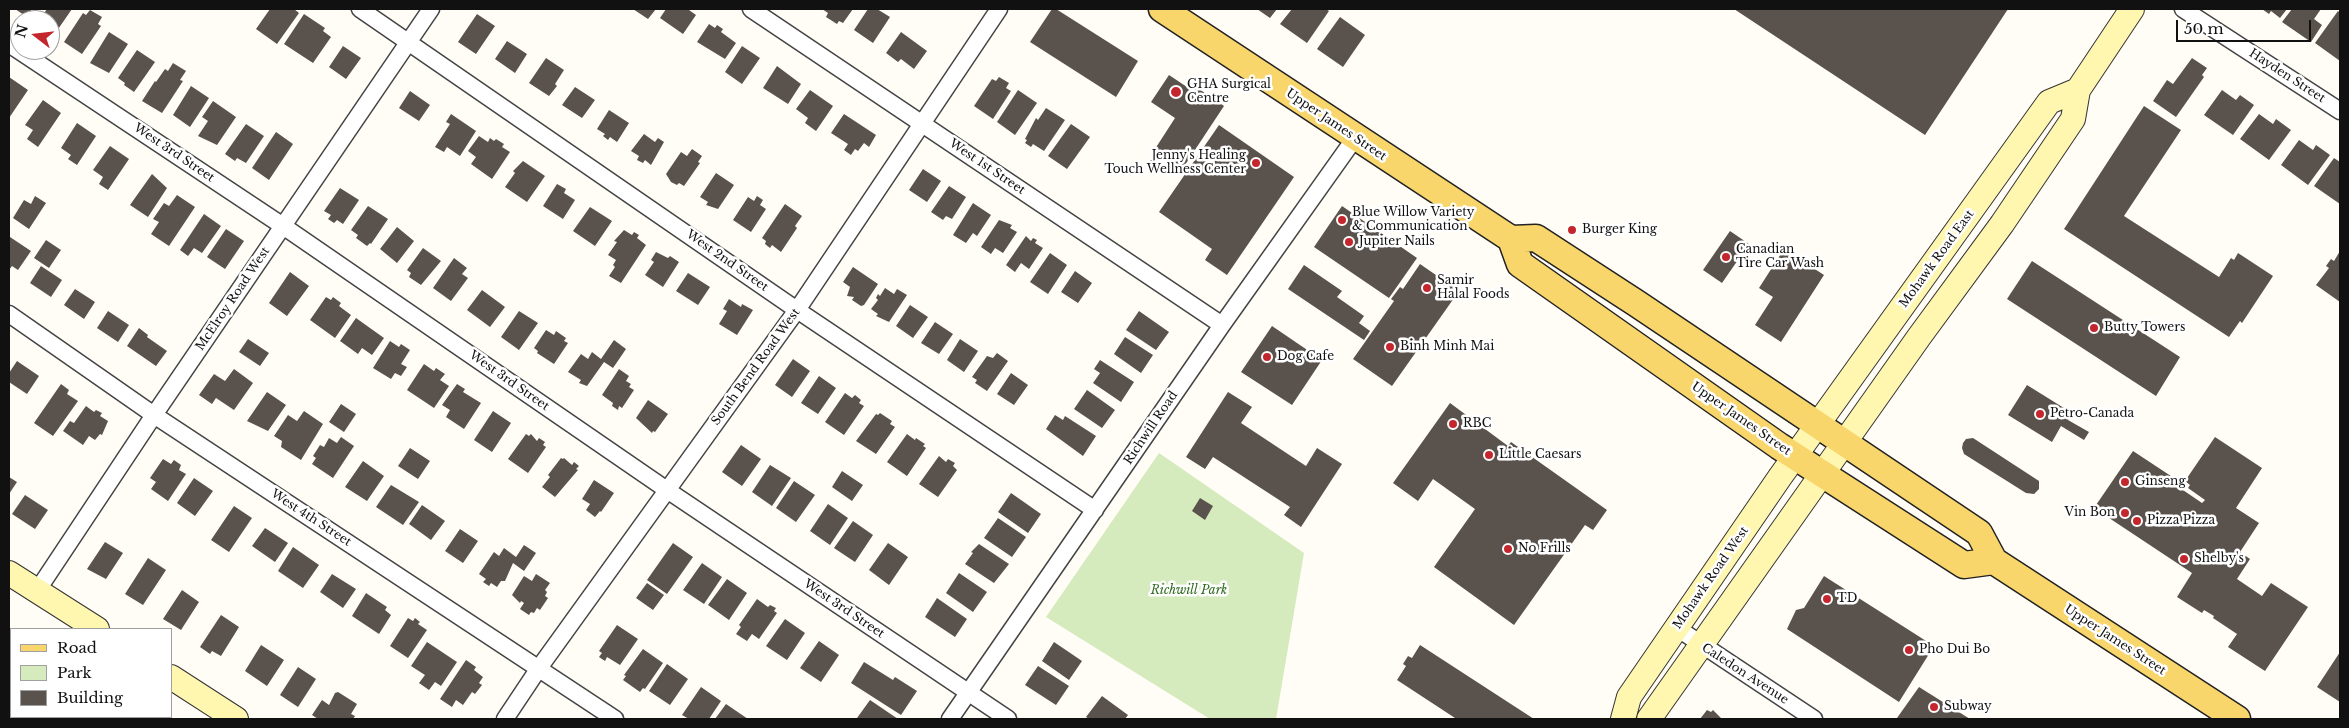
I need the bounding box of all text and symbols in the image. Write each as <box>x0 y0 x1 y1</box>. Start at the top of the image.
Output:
north arrow <box>10 10 60 60</box>
scale bar <box>2179 10 2314 42</box>
text: 50 m <box>2184 19 2224 38</box>
text: N <box>11 22 32 40</box>
street label: Hayden Street <box>2246 46 2328 106</box>
place label: GHA Surgical Centre <box>1187 78 1271 106</box>
marker: GHA Surgical Centre <box>1169 85 1183 99</box>
street label: Upper James Street <box>1283 86 1389 164</box>
street label: West 3rd Street <box>131 121 217 185</box>
street label: West 1st Street <box>946 136 1028 198</box>
place label: Jenny's Healing Touch Wellness Center <box>1104 149 1246 177</box>
marker: Jenny's Healing Touch Wellness Center <box>1250 157 1262 169</box>
place label: Blue Willow Variety & Communication <box>1352 206 1474 234</box>
street label: Mohawk Road East <box>1897 207 1977 311</box>
marker: Blue Willow Variety & Communication <box>1336 214 1348 226</box>
place label: Burger King <box>1582 223 1657 237</box>
marker: Burger King <box>1566 224 1578 236</box>
street label: West 2nd Street <box>683 227 771 295</box>
place label: Jupiter Nails <box>1359 235 1435 249</box>
marker: Jupiter Nails <box>1343 236 1355 248</box>
place label: Canadian Tire Car Wash <box>1736 243 1824 271</box>
street label: McElroy Road West <box>193 245 273 353</box>
marker: Canadian Tire Car Wash <box>1720 251 1732 263</box>
place label: Samir Halal Foods <box>1437 274 1509 302</box>
marker: Samir Halal Foods <box>1421 282 1433 294</box>
street label: South Bend Road West <box>709 306 803 428</box>
place label: Butty Towers <box>2104 321 2185 335</box>
marker: Butty Towers <box>2088 322 2100 334</box>
place label: Binh Minh Mai <box>1400 340 1494 354</box>
marker: Binh Minh Mai <box>1384 341 1396 353</box>
street label: West 3rd Street <box>466 348 552 414</box>
place label: Dog Cafe <box>1277 350 1334 364</box>
marker: Dog Cafe <box>1261 351 1273 363</box>
street label: Upper James Street <box>1689 379 1793 459</box>
street label: Richwill Road <box>1121 389 1181 467</box>
place label: Petro-Canada <box>2050 407 2134 421</box>
marker: Petro-Canada <box>2034 408 2046 420</box>
place label: RBC <box>1463 417 1491 431</box>
marker: RBC <box>1447 418 1459 430</box>
place label: Little Caesars <box>1499 448 1582 462</box>
marker: Little Caesars <box>1483 449 1495 461</box>
place label: Ginseng <box>2135 475 2186 489</box>
marker: Ginseng <box>2119 476 2131 488</box>
street label: West 4th Street <box>268 487 354 549</box>
place label: Vin Bon <box>2065 506 2115 520</box>
marker: Vin Bon <box>2119 507 2131 519</box>
place label: Pizza Pizza <box>2147 514 2215 528</box>
marker: Pizza Pizza <box>2131 515 2143 527</box>
street label: Mohawk Road West <box>1670 524 1752 632</box>
place label: No Frills <box>1518 542 1571 556</box>
marker: No Frills <box>1502 543 1514 555</box>
place label: Shelby's <box>2194 552 2244 566</box>
marker: Shelby's <box>2178 553 2190 565</box>
street label: West 3rd Street <box>801 577 887 641</box>
park label: Richwill Park <box>1151 584 1227 598</box>
place label: TD <box>1837 592 1857 606</box>
marker: TD <box>1821 593 1833 605</box>
street label: Upper James Street <box>2062 602 2168 678</box>
legend <box>10 628 172 718</box>
text: Road <box>57 638 97 657</box>
street label: Caledon Avenue <box>1699 641 1791 707</box>
place label: Pho Dui Bo <box>1919 643 1990 657</box>
marker: Pho Dui Bo <box>1903 644 1915 656</box>
text: Park <box>57 663 92 682</box>
text: Building <box>57 688 123 707</box>
place label: Subway <box>1944 700 1992 714</box>
marker: Subway <box>1928 701 1940 713</box>

